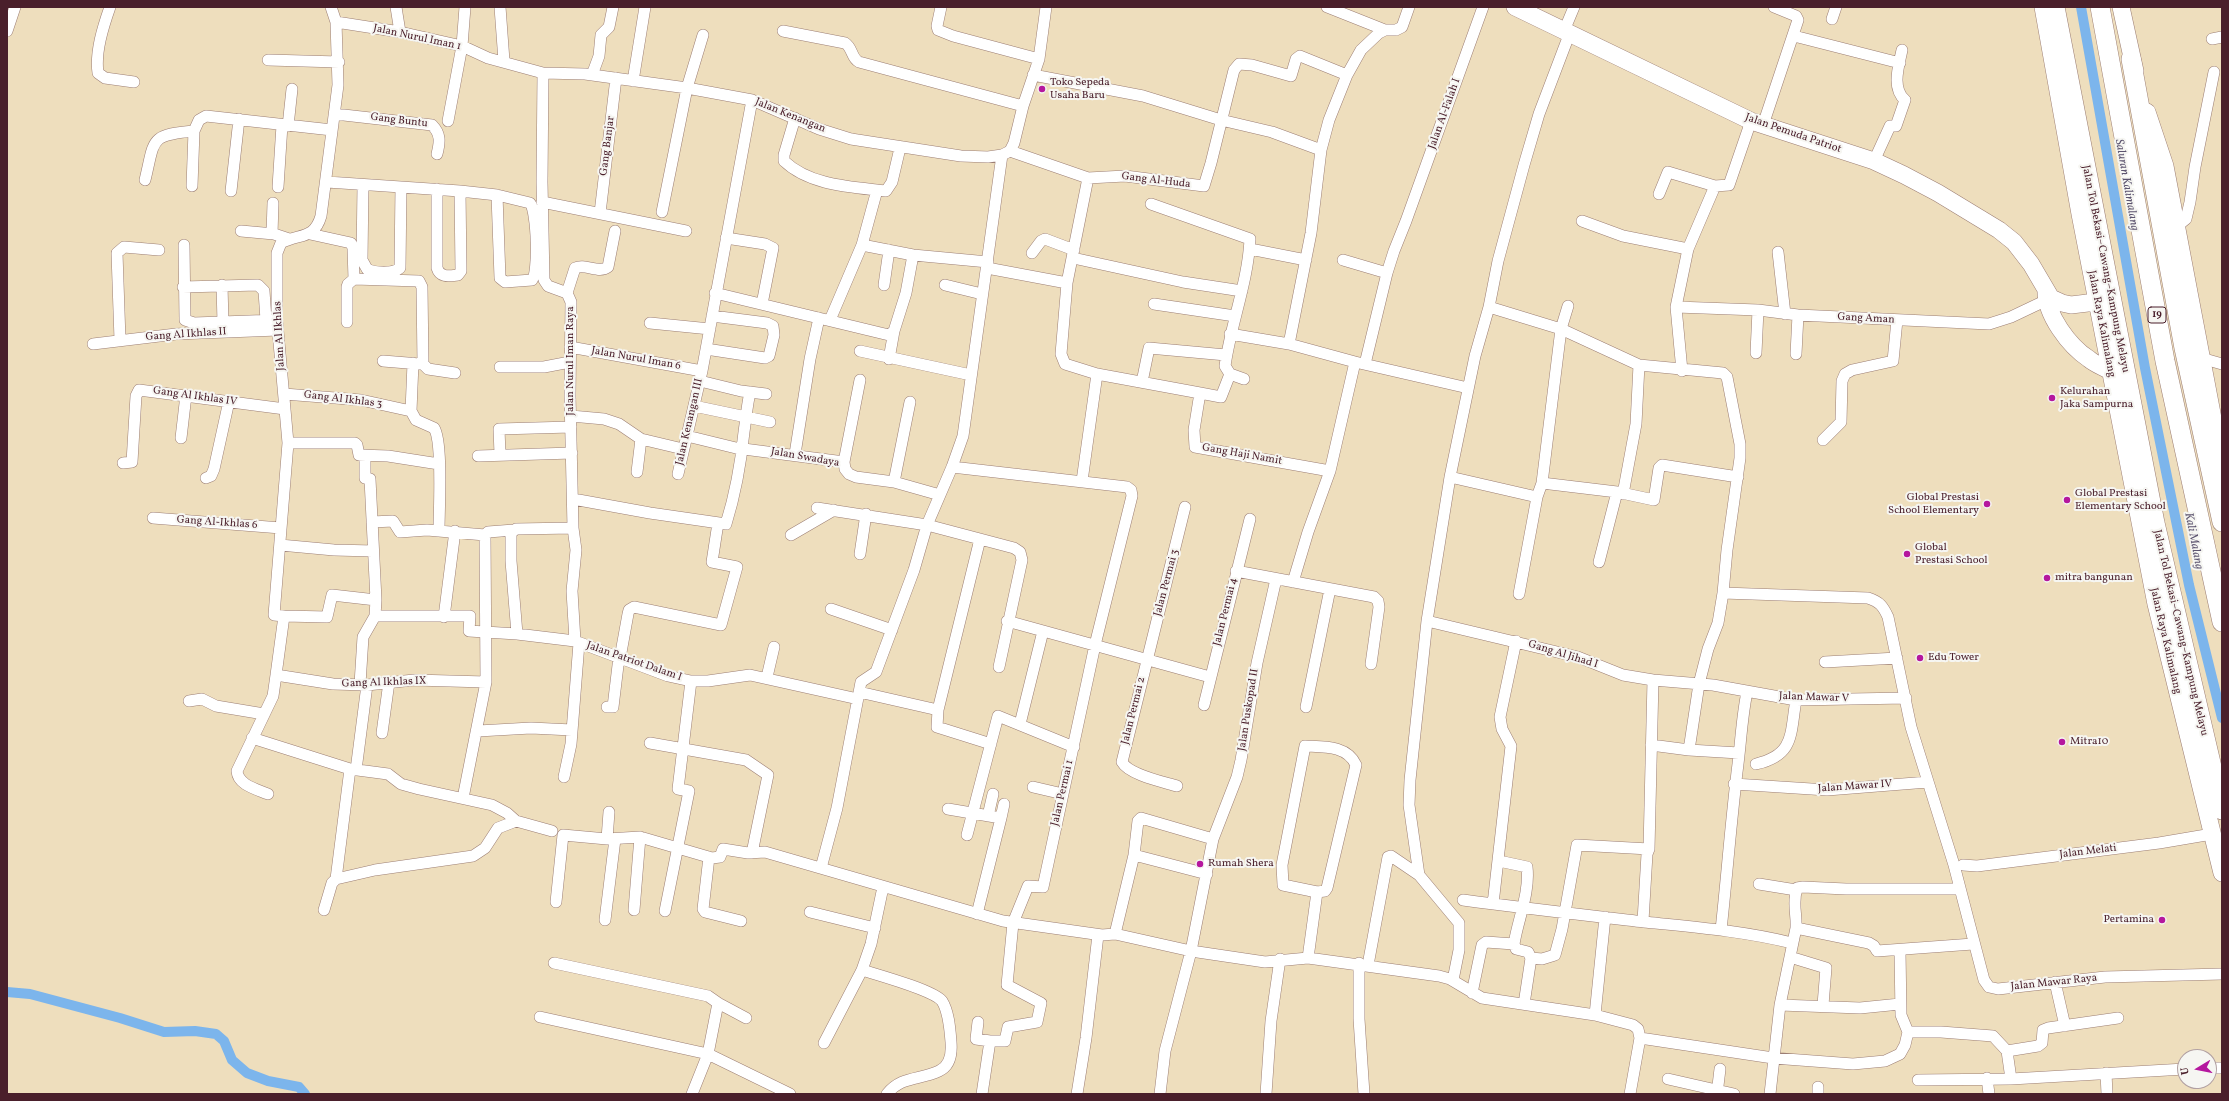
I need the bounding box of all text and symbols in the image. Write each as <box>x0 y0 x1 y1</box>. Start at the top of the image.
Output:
street label: Jalan Nurul Iman 1 <box>372 22 462 54</box>
place label: Toko Sepeda Usaha Baru <box>1050 76 1110 102</box>
street label: Jalan Al-Falah I <box>1426 77 1464 151</box>
marker: Toko Sepeda Usaha Baru <box>1037 84 1047 94</box>
street label: Jalan Kenangan <box>753 96 827 136</box>
street label: Gang Buntu <box>370 111 428 131</box>
street label: Jalan Pemuda Patriot <box>1743 111 1843 157</box>
street label: Gang Banjar <box>598 115 618 177</box>
water label: Saluran Kalimalang <box>2111 138 2141 232</box>
street label: Jalan Tol Bekasi–Cawang–Kampung Melayu <box>2078 164 2132 374</box>
street label: Gang Al-Huda <box>1121 170 1191 192</box>
street label: Jalan Raya Kalimalang <box>2084 269 2118 379</box>
street label: Jalan Al Ikhlas <box>272 301 288 371</box>
street label: Jalan Nurul Iman Raya <box>564 306 578 416</box>
road number: 19 <box>2148 307 2166 323</box>
street label: Gang Aman <box>1837 311 1895 327</box>
street label: Gang Al Ikhlas II <box>145 326 227 344</box>
street label: Jalan Nurul Iman 6 <box>590 345 682 373</box>
street label: Jalan Kenangan III <box>674 377 706 467</box>
street label: Gang Al Ikhlas IV <box>152 385 238 409</box>
place label: Kelurahan Jaka Sampurna <box>2060 385 2133 411</box>
street label: Gang Al Ikhlas 3 <box>303 389 383 411</box>
marker: Kelurahan Jaka Sampurna <box>2047 393 2057 403</box>
street label: Gang Haji Namit <box>1201 441 1283 469</box>
street label: Jalan Swadaya <box>770 445 840 471</box>
place label: Global Prestasi Elementary School <box>2075 487 2166 513</box>
place label: Global Prestasi School Elementary <box>1888 491 1979 517</box>
marker: Global Prestasi Elementary School <box>2062 495 2072 505</box>
marker: Global Prestasi School Elementary <box>1982 499 1992 509</box>
water label: Kali Malang <box>2180 511 2206 571</box>
street label: Gang Al-Ikhlas 6 <box>176 514 258 532</box>
street label: Jalan Tol Bekasi–Cawang–Kampung Melayu <box>2150 529 2210 737</box>
place label: Global Prestasi School <box>1915 541 1988 567</box>
street label: Jalan Permai 3 <box>1152 548 1182 618</box>
marker: Global Prestasi School <box>1902 549 1912 559</box>
place label: mitra bangunan <box>2055 571 2133 585</box>
marker: mitra bangunan <box>2042 573 2052 583</box>
street label: Jalan Permai 4 <box>1211 576 1241 648</box>
street label: Jalan Raya Kalimalang <box>2146 587 2184 695</box>
street label: Gang Al Jihad I <box>1526 638 1600 672</box>
street label: Jalan Patriot Dalam I <box>585 639 683 685</box>
place label: Edu Tower <box>1928 651 1979 665</box>
marker: Edu Tower <box>1915 653 1925 663</box>
street label: Jalan Puskopad II <box>1236 668 1262 752</box>
street label: Gang Al Ikhlas IX <box>342 675 426 691</box>
street label: Jalan Permai 2 <box>1119 676 1149 746</box>
street label: Jalan Mawar V <box>1779 690 1849 706</box>
place label: Mitra10 <box>2070 735 2108 749</box>
marker: Mitra10 <box>2057 737 2067 747</box>
street label: Jalan Permai 1 <box>1049 759 1077 827</box>
street label: Jalan Mawar IV <box>1817 778 1893 796</box>
street label: Jalan Melati <box>2059 842 2117 862</box>
place label: Rumah Shera <box>1208 857 1274 871</box>
marker: Rumah Shera <box>1195 859 1205 869</box>
place label: Pertamina <box>2104 913 2154 927</box>
marker: Pertamina <box>2157 915 2167 925</box>
street label: Jalan Mawar Raya <box>2010 972 2098 994</box>
north arrow <box>2177 1049 2217 1089</box>
text: U <box>2178 1066 2194 1076</box>

